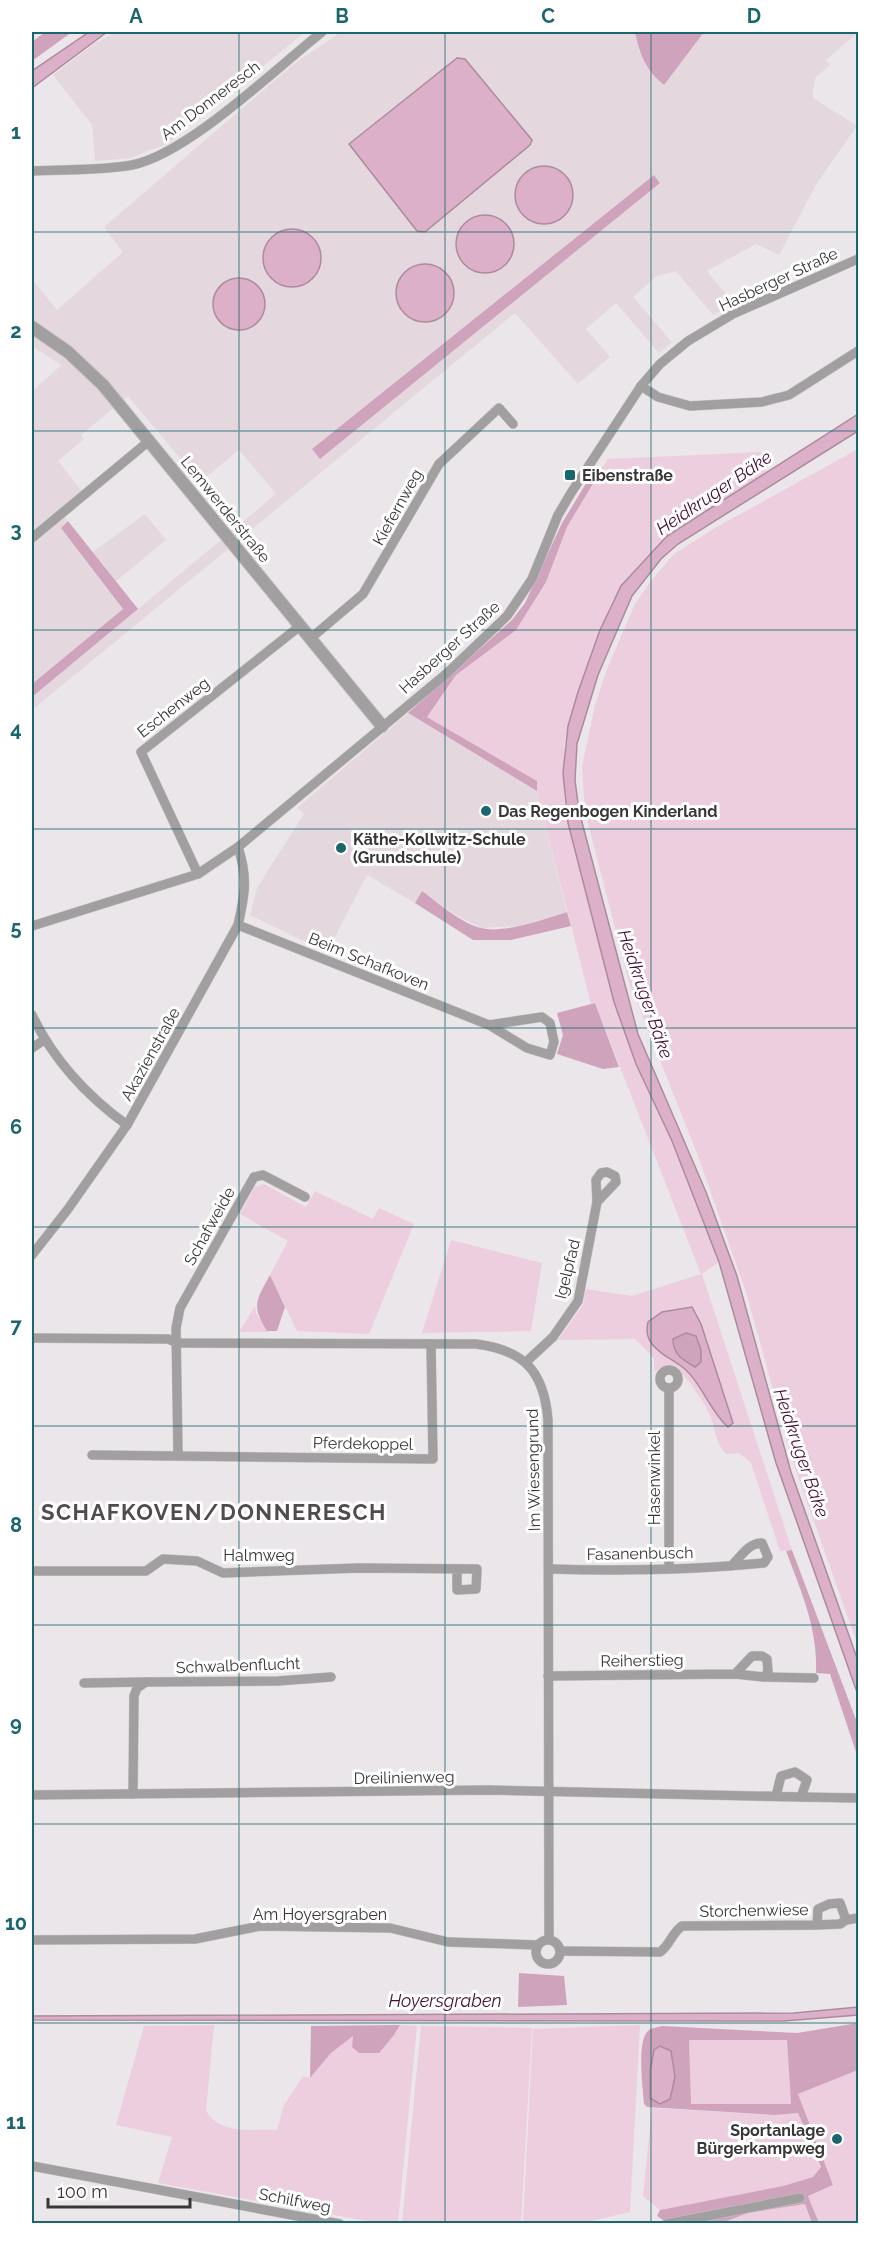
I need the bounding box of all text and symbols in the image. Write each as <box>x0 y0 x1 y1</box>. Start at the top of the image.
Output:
text: A <box>129 4 143 28</box>
text: B <box>335 4 349 28</box>
text: C <box>541 4 555 28</box>
text: D <box>747 4 761 28</box>
street label: Am Donneresch <box>157 57 264 144</box>
text: 1 <box>11 120 21 144</box>
street label: Hasberger Straße <box>716 244 841 315</box>
text: 2 <box>10 319 22 343</box>
water label: Heidkruger Bäke <box>652 446 776 539</box>
street label: Lemwerderstraße <box>177 452 274 566</box>
street label: Kiefernweg <box>369 466 426 549</box>
place label: Eibenstraße <box>582 466 673 485</box>
marker: Eibenstraße <box>563 468 577 482</box>
text: 3 <box>10 518 22 542</box>
street label: Hasberger Straße <box>395 597 504 698</box>
street label: Eschenweg <box>134 673 213 741</box>
text: 4 <box>10 717 22 741</box>
place label: Das Regenbogen Kinderland <box>498 802 717 821</box>
marker: Das Regenbogen Kinderland <box>479 804 493 818</box>
place label: Käthe-Kollwitz-Schule (Grundschule) <box>353 830 526 867</box>
marker: Käthe-Kollwitz-Schule (Grundschule) <box>334 841 348 855</box>
text: 5 <box>10 916 22 940</box>
water label: Heidkruger Bäke <box>614 927 677 1061</box>
street label: Beim Schafkoven <box>306 929 432 994</box>
street label: Akazienstraße <box>117 1004 184 1104</box>
text: 6 <box>10 1115 22 1139</box>
street label: Schafweide <box>180 1184 239 1269</box>
street label: Igelpfad <box>551 1237 584 1301</box>
text: 7 <box>10 1314 22 1338</box>
water label: Heidkruger Bäke <box>770 1386 833 1520</box>
street label: Im Wiesengrund <box>523 1409 544 1531</box>
street label: Hasenwinkel <box>645 1430 664 1525</box>
street label: Pferdekoppel <box>313 1433 414 1454</box>
district label: SCHAFKOVEN/DONNERESCH <box>41 1499 387 1525</box>
text: 8 <box>10 1513 22 1537</box>
street label: Fasanenbusch <box>586 1543 694 1564</box>
street label: Halmweg <box>223 1546 295 1565</box>
street label: Reiherstieg <box>600 1650 684 1671</box>
street label: Schwalbenflucht <box>176 1654 301 1677</box>
text: 9 <box>10 1712 22 1736</box>
street label: Dreilinienweg <box>353 1767 455 1788</box>
street label: Storchenwiese <box>699 1900 809 1921</box>
street label: Am Hoyersgraben <box>253 1905 387 1924</box>
text: 10 <box>5 1911 27 1935</box>
water label: Hoyersgraben <box>388 1990 502 2011</box>
text: 11 <box>6 2110 26 2134</box>
place label: Sportanlage Bürgerkampweg <box>697 2121 825 2158</box>
marker: Sportanlage Bürgerkampweg <box>830 2132 844 2146</box>
scale bar <box>48 2171 190 2209</box>
text: 100 m <box>57 2181 108 2202</box>
street label: Schilfweg <box>257 2184 333 2217</box>

